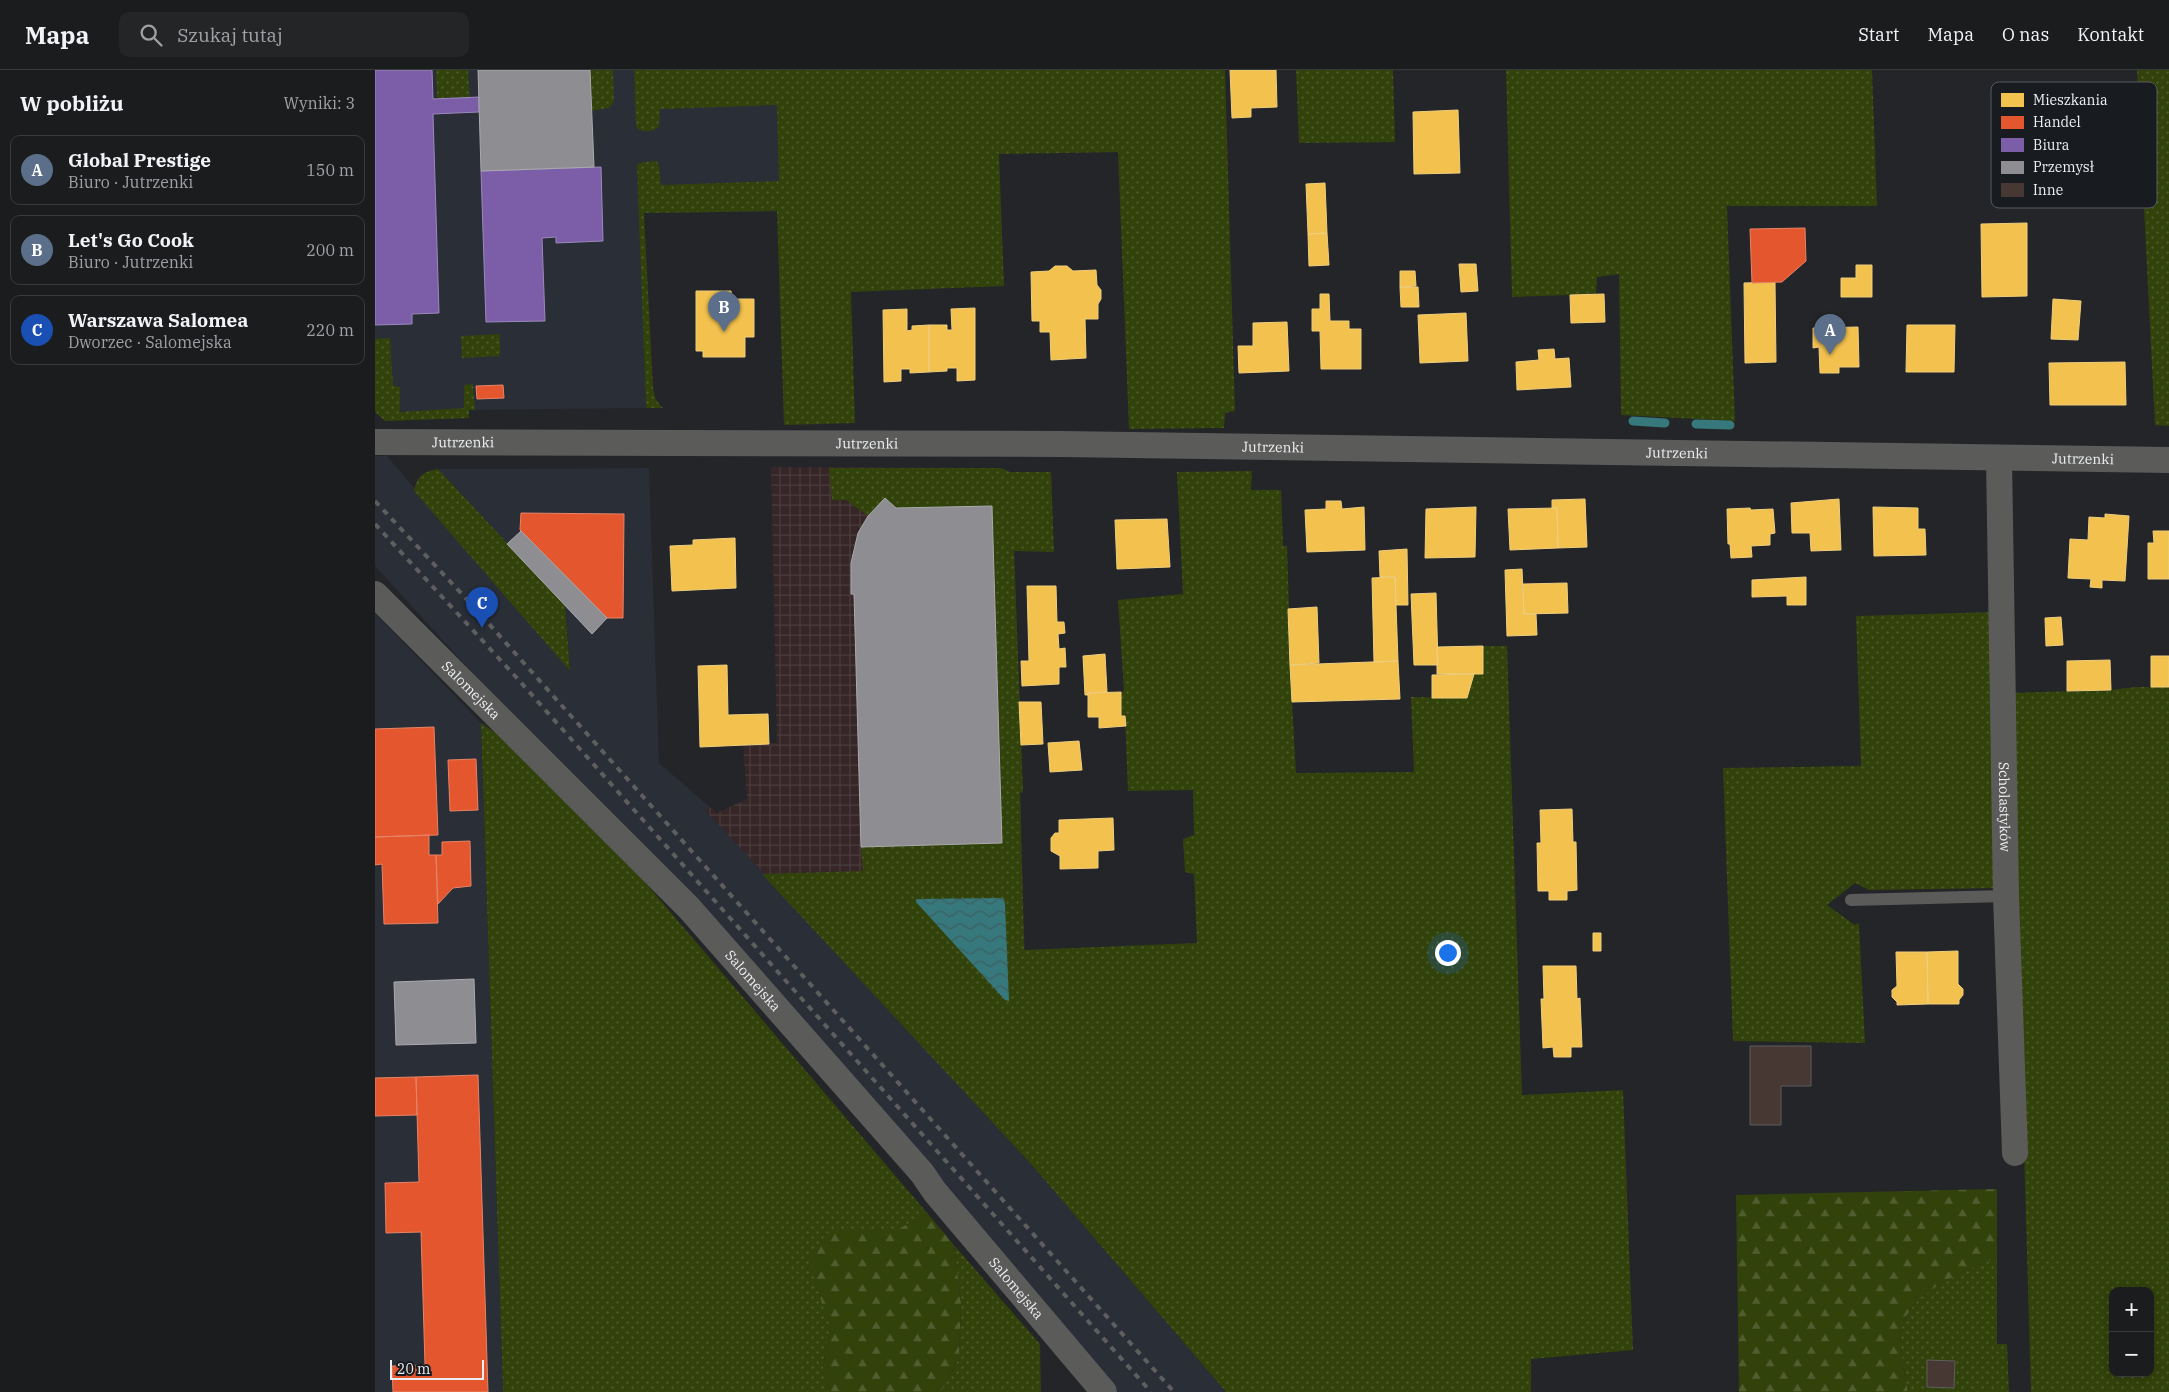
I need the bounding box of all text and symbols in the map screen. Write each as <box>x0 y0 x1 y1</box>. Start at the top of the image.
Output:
search box <box>119 12 469 57</box>
text: Mapa <box>25 19 89 51</box>
icon: search <box>137 21 165 49</box>
text: Szukaj tutaj <box>177 23 283 47</box>
text: Start <box>1858 23 1899 46</box>
text: Mapa <box>1927 23 1974 46</box>
text: O nas <box>2002 23 2049 46</box>
text: Kontakt <box>2077 23 2144 46</box>
legend <box>1991 82 2157 208</box>
text: W pobliżu <box>20 89 123 117</box>
text: Mieszkania <box>2033 91 2108 109</box>
text: Wyniki: 3 <box>283 93 355 113</box>
text: Handel <box>2033 113 2081 131</box>
text: Biura <box>2033 136 2070 154</box>
text: Global Prestige <box>68 148 211 172</box>
text: Przemysł <box>2033 158 2094 176</box>
text: A <box>31 160 43 180</box>
text: 150 m <box>306 160 354 180</box>
text: Biuro · Jutrzenki <box>68 172 193 192</box>
text: Inne <box>2033 181 2063 199</box>
text: Let's Go Cook <box>68 228 194 252</box>
text: B <box>31 240 43 260</box>
text: 200 m <box>306 240 354 260</box>
text: Biuro · Jutrzenki <box>68 252 193 272</box>
pin: B <box>708 291 740 332</box>
text: Warszawa Salomea <box>68 308 248 332</box>
pin: A <box>1814 314 1846 355</box>
text: C <box>32 320 42 340</box>
text: 220 m <box>306 320 354 340</box>
text: Dworzec · Salomejska <box>68 332 232 352</box>
street label: Jutrzenki <box>432 433 494 451</box>
street label: Jutrzenki <box>836 434 898 453</box>
street label: Jutrzenki <box>1242 438 1304 457</box>
street label: Jutrzenki <box>1646 443 1708 462</box>
street label: Jutrzenki <box>2052 449 2114 468</box>
pin: C <box>466 587 498 628</box>
street label: Salomejska <box>438 657 505 724</box>
street label: Scholastyków <box>1995 762 2014 852</box>
your location <box>1435 940 1461 966</box>
street label: Salomejska <box>721 946 785 1015</box>
street label: Salomejska <box>985 1254 1048 1323</box>
map controls <box>2109 1287 2154 1377</box>
button: + <box>2109 1287 2154 1332</box>
button: − <box>2109 1332 2154 1377</box>
scale bar <box>390 1357 484 1380</box>
text: 20 m <box>397 1360 430 1378</box>

